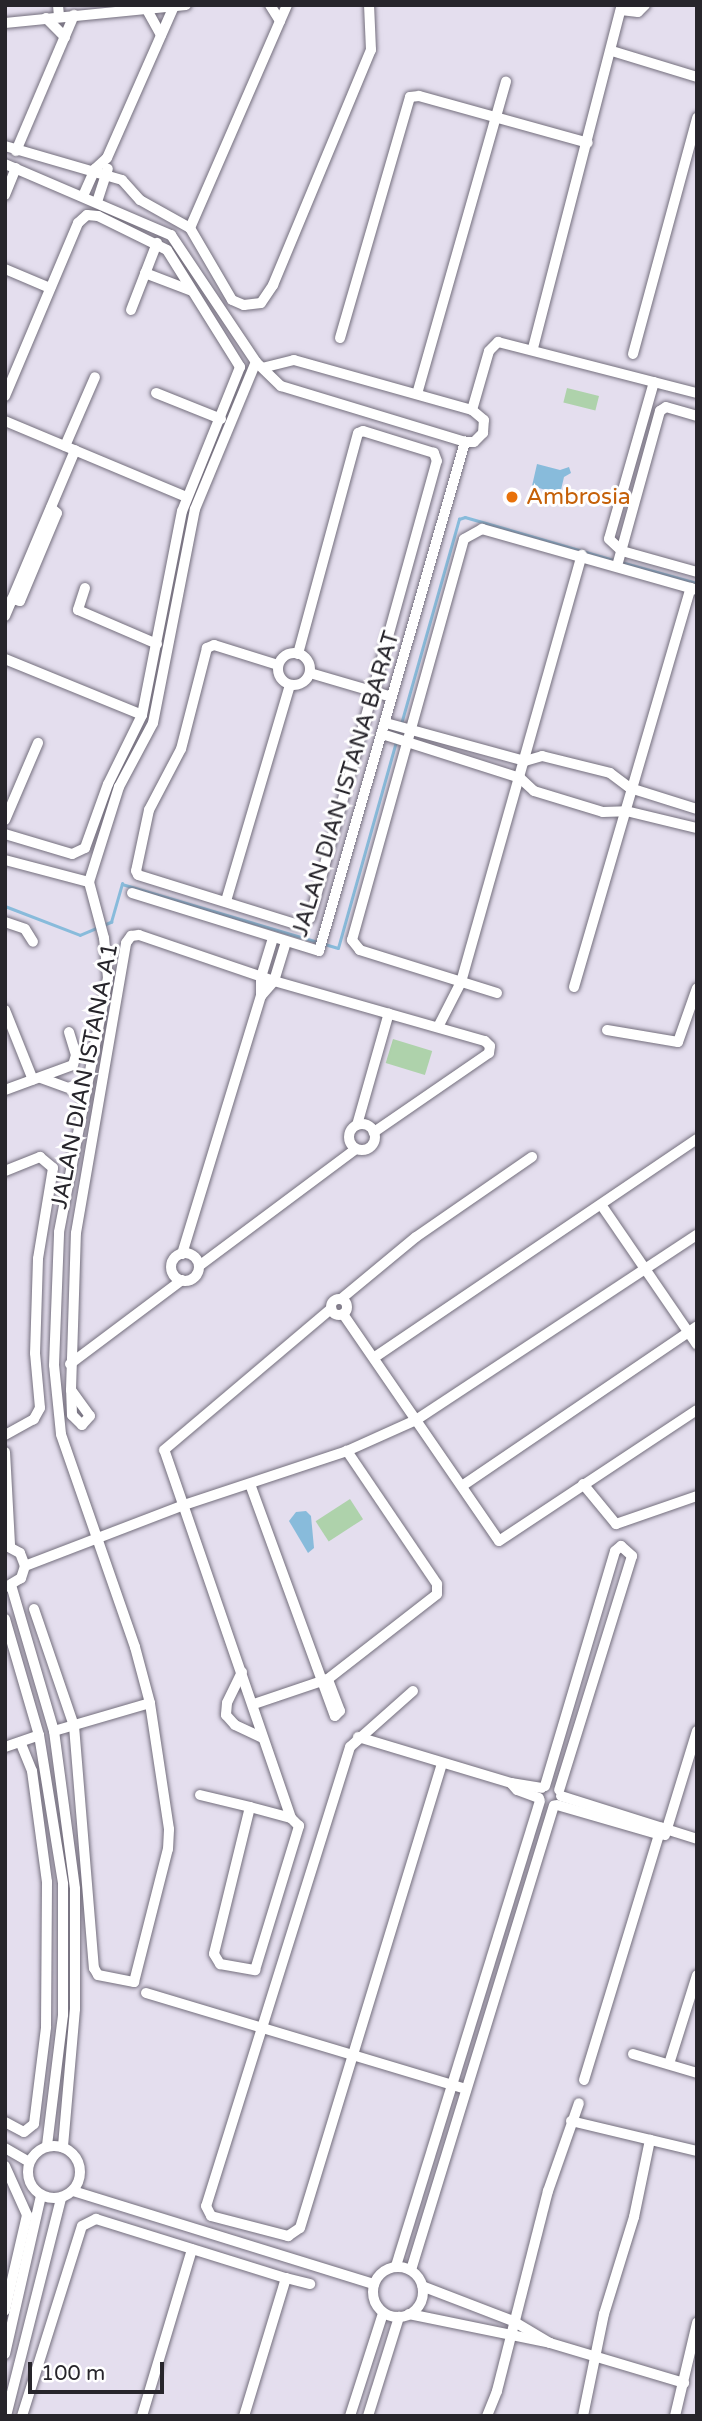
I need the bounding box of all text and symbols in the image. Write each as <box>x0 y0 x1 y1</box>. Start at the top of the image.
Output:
place label: Ambrosia <box>526 483 631 511</box>
marker: Ambrosia <box>504 489 520 505</box>
street label: JALAN DIAN ISTANA BARAT <box>286 628 406 940</box>
street label: JALAN DIAN ISTANA A1 <box>46 941 124 1211</box>
scale bar <box>32 2348 168 2392</box>
text: 100 m <box>41 2361 105 2386</box>

